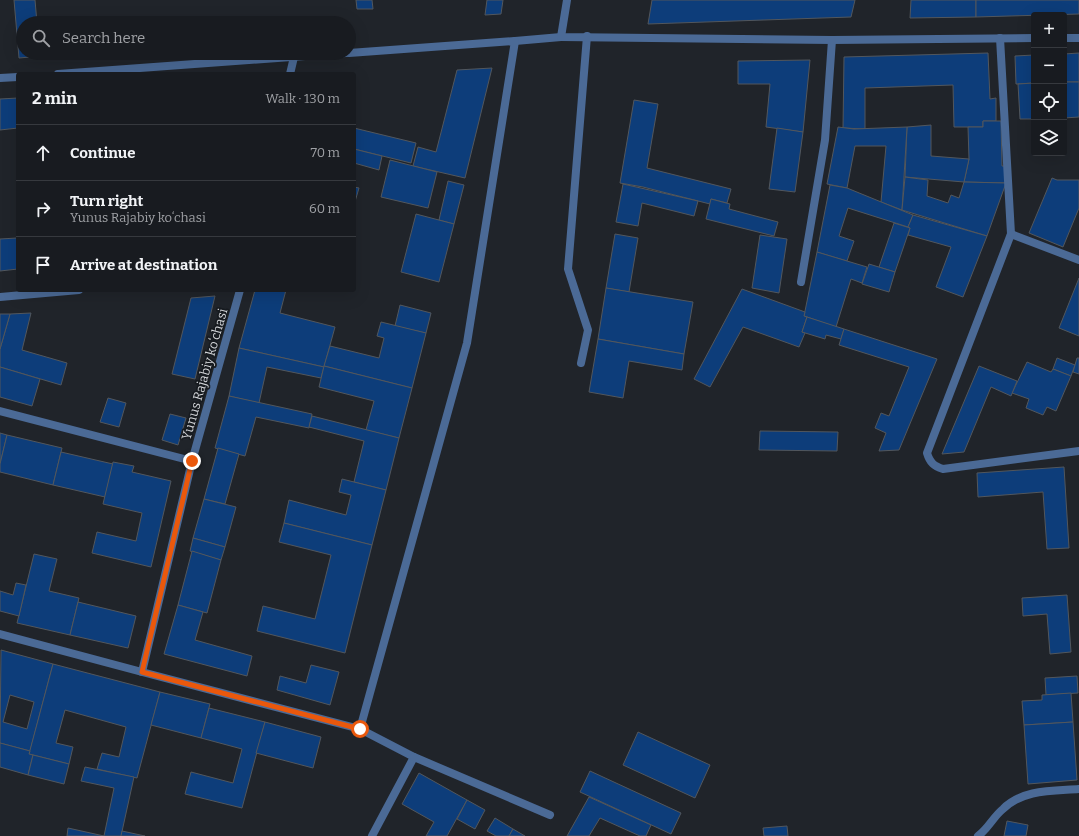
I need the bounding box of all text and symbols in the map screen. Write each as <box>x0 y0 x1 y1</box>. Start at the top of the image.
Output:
map controls <box>1031 12 1067 156</box>
button: + <box>1031 12 1067 48</box>
search box <box>16 16 356 60</box>
icon: search <box>30 27 52 49</box>
text: Search here <box>62 29 145 47</box>
button: − <box>1031 48 1067 84</box>
button: locate <box>1031 84 1067 120</box>
text: 2 min <box>32 88 77 109</box>
text: Walk · 130 m <box>266 91 340 106</box>
button: layers <box>1031 120 1067 156</box>
icon: ahead <box>32 142 54 164</box>
text: Continue <box>70 144 136 162</box>
text: 70 m <box>310 145 340 160</box>
text: Turn right <box>70 192 143 210</box>
icon: right <box>32 198 54 220</box>
text: 60 m <box>309 201 340 216</box>
text: Yunus Rajabiy koʻchasi <box>70 210 206 225</box>
icon: arrive <box>32 254 54 276</box>
text: Arrive at destination <box>70 256 217 274</box>
street label: Yunus Rajabiy koʻchasi <box>179 307 230 441</box>
route end <box>183 452 201 470</box>
route start <box>351 720 369 738</box>

